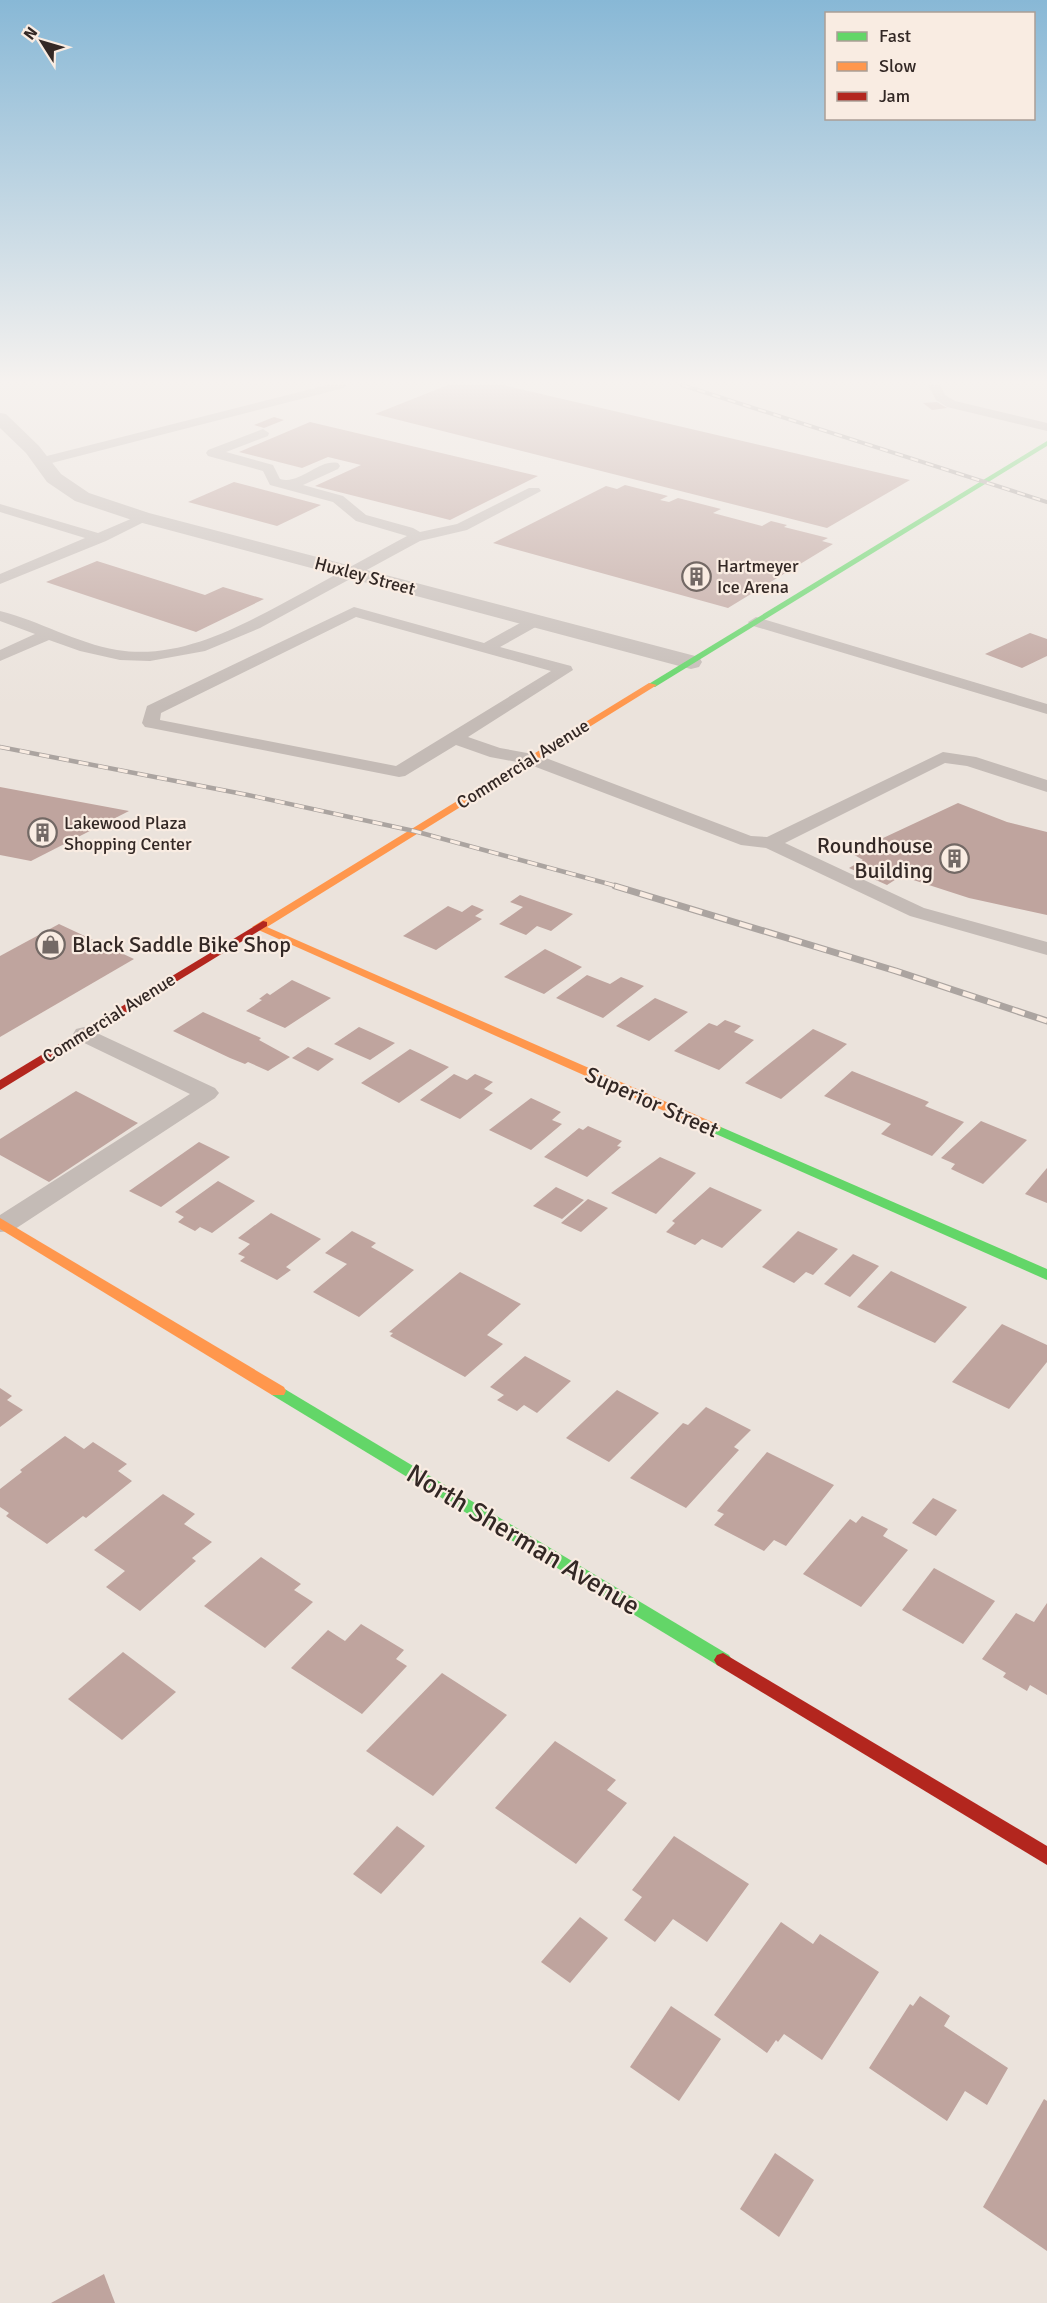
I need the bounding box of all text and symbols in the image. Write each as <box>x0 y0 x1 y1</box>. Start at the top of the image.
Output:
north arrow <box>12 12 72 72</box>
legend <box>825 12 1035 120</box>
text: N <box>19 23 42 44</box>
text: Fast <box>879 25 911 47</box>
text: Slow <box>879 55 916 77</box>
text: Jam <box>879 85 910 107</box>
street label: Huxley Street <box>312 552 418 600</box>
place label: Hartmeyer Ice Arena <box>717 555 799 598</box>
building icon: Hartmeyer Ice Arena <box>680 560 712 592</box>
street label: Commercial Avenue <box>453 714 593 814</box>
place label: Lakewood Plaza Shopping Center <box>64 812 192 855</box>
building icon: Lakewood Plaza Shopping Center <box>27 817 59 849</box>
place label: Roundhouse Building <box>817 832 933 884</box>
building icon: Roundhouse Building <box>938 842 970 874</box>
shop icon: Black Saddle Bike Shop <box>35 928 67 960</box>
place label: Black Saddle Bike Shop <box>72 931 291 958</box>
street label: Commercial Avenue <box>39 968 179 1068</box>
street label: Superior Street <box>581 1061 723 1144</box>
street label: North Sherman Avenue <box>400 1457 646 1623</box>

